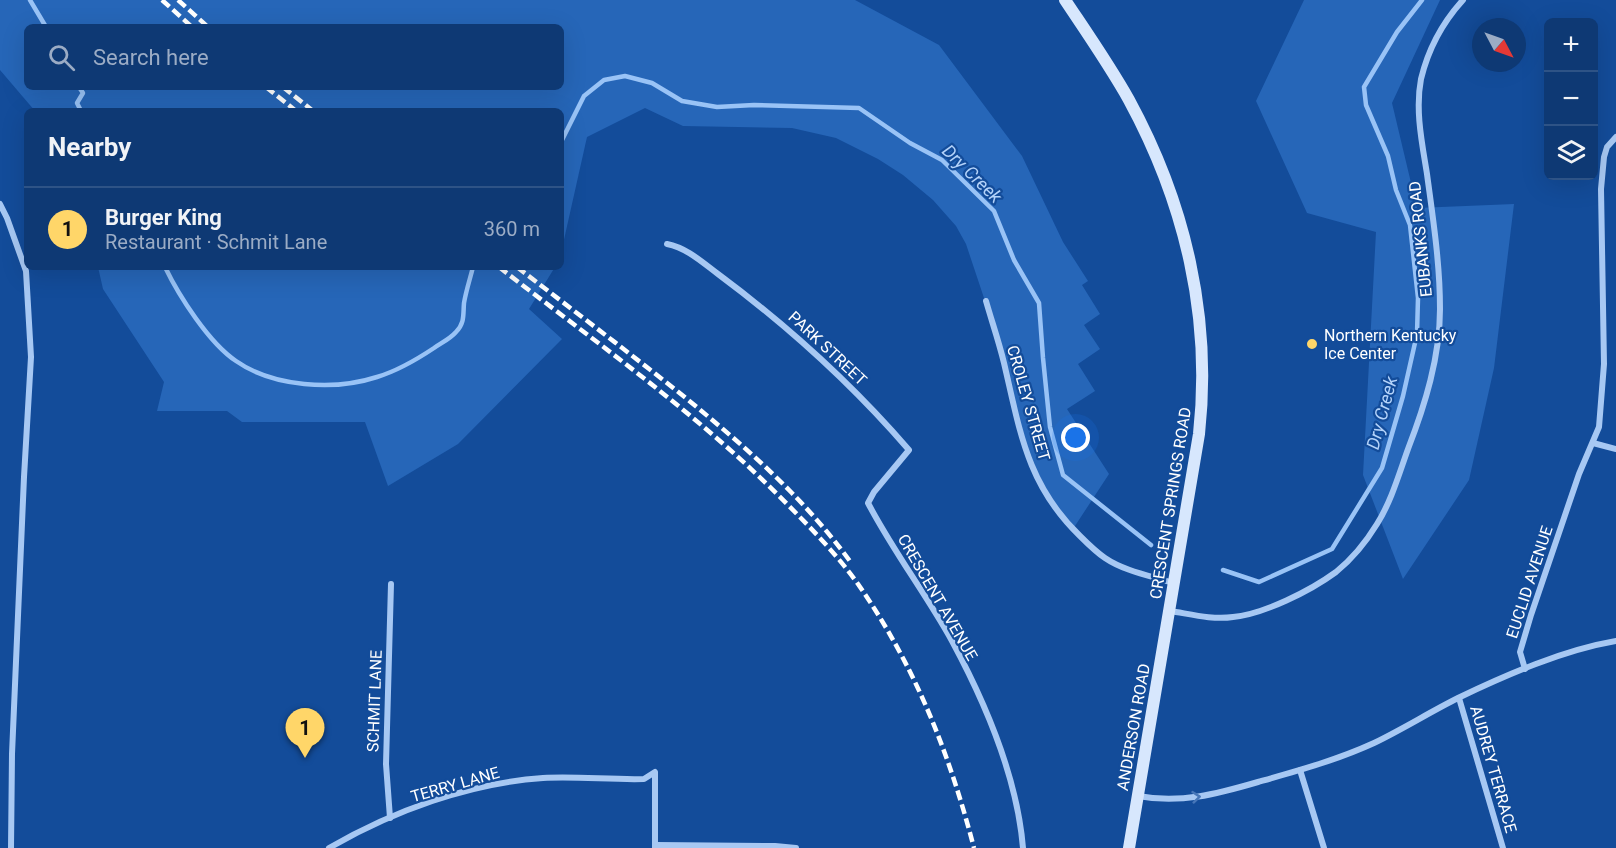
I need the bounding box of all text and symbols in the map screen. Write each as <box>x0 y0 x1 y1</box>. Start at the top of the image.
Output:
north arrow <box>1472 18 1526 72</box>
map controls <box>1544 18 1598 180</box>
button: + <box>1544 18 1598 72</box>
search box <box>24 24 564 90</box>
icon: search <box>45 41 78 74</box>
text: Search here <box>93 45 209 70</box>
button: − <box>1544 72 1598 126</box>
button: layers <box>1544 126 1598 180</box>
text: Nearby <box>48 132 131 162</box>
water label: Dry Creek <box>938 140 1007 208</box>
street label: EUBANKS ROAD <box>1405 180 1436 298</box>
text: Burger King <box>105 205 222 230</box>
text: 1 <box>62 217 73 241</box>
text: 360 m <box>484 217 540 241</box>
text: Restaurant · Schmit Lane <box>105 230 327 254</box>
street label: PARK STREET <box>785 307 871 390</box>
place label: Northern Kentucky Ice Center <box>1324 326 1457 363</box>
marker: Northern Kentucky Ice Center <box>1305 337 1319 351</box>
street label: CROLEY STREET <box>1003 343 1054 464</box>
water label: Dry Creek <box>1362 373 1402 452</box>
street label: CRESCENT SPRINGS ROAD <box>1146 406 1195 600</box>
your location <box>1061 423 1090 452</box>
street label: EUCLID AVENUE <box>1502 523 1557 641</box>
street label: CRESCENT AVENUE <box>894 531 981 664</box>
street label: SCHMIT LANE <box>363 650 386 752</box>
street label: ANDERSON ROAD <box>1113 662 1154 792</box>
street label: AUDREY TERRACE <box>1466 703 1521 835</box>
pin: 1 <box>286 708 324 758</box>
street label: TERRY LANE <box>409 763 502 806</box>
one-way arrow <box>1191 792 1200 804</box>

